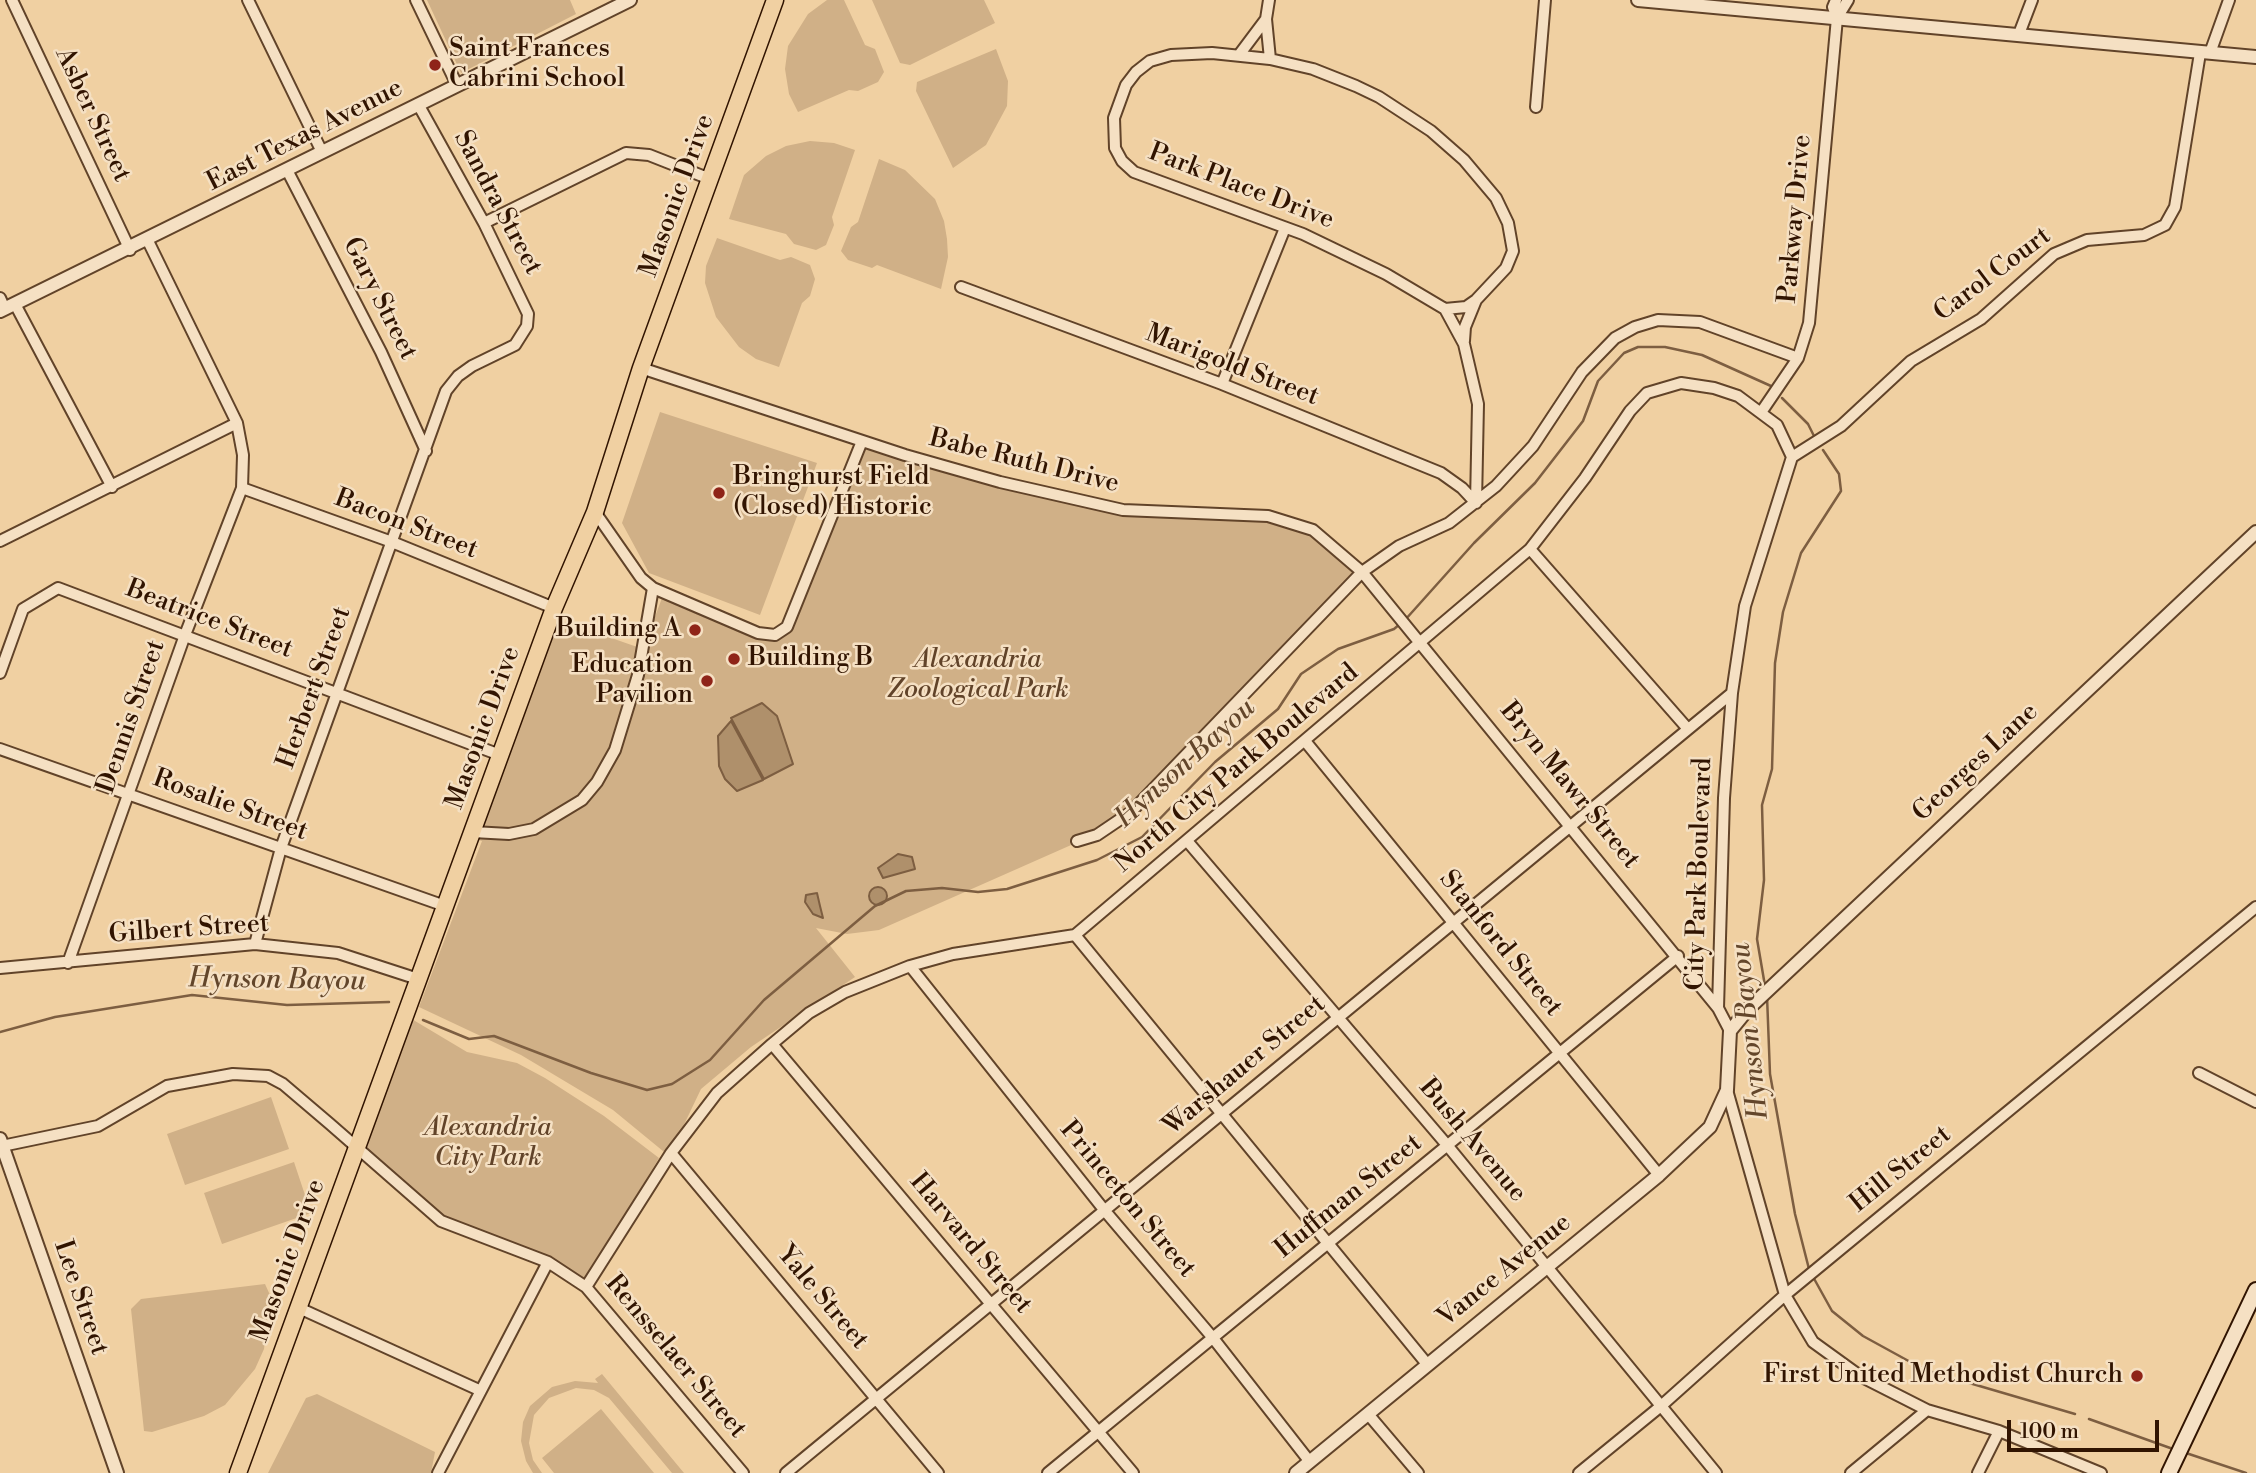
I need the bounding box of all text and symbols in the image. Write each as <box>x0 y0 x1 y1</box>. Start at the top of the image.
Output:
place label: Saint Frances Cabrini School <box>449 34 625 96</box>
street label: Asber Street <box>47 43 137 187</box>
marker: Saint Frances Cabrini School <box>427 57 443 73</box>
street label: East Texas Avenue <box>202 73 408 199</box>
street label: Masonic Drive <box>634 110 722 282</box>
street label: Sandra Street <box>446 126 548 280</box>
street label: Parkway Drive <box>1773 133 1819 305</box>
street label: Park Place Drive <box>1144 137 1338 237</box>
street label: Carol Court <box>1928 221 2058 329</box>
street label: Gary Street <box>335 233 423 365</box>
street label: Marigold Street <box>1141 319 1323 413</box>
street label: Babe Ruth Drive <box>926 423 1122 501</box>
place label: Bringhurst Field (Closed) Historic <box>733 462 932 524</box>
street label: Bacon Street <box>330 483 482 567</box>
marker: Bringhurst Field (Closed) Historic <box>711 485 727 501</box>
street label: Beatrice Street <box>121 574 297 666</box>
street label: Herbert Street <box>271 603 359 773</box>
place label: Building A <box>556 614 681 646</box>
marker: Building A <box>687 622 703 638</box>
street label: Dennis Street <box>91 636 173 798</box>
street label: Masonic Drive <box>440 642 528 814</box>
place label: Building B <box>748 643 873 675</box>
park label: Alexandria Zoological Park <box>887 645 1069 706</box>
place label: Education Pavilion <box>571 650 693 712</box>
marker: Building B <box>726 651 742 667</box>
street label: North City Park Boulevard <box>1109 658 1365 880</box>
marker: Education Pavilion <box>699 673 715 689</box>
water label: Hynson Bayou <box>1109 692 1263 836</box>
street label: Bryn Mawr Street <box>1492 697 1646 875</box>
street label: Georges Lane <box>1907 697 2045 829</box>
street label: City Park Boulevard <box>1680 757 1720 991</box>
street label: Rosalie Street <box>148 764 312 848</box>
street label: Stanford Street <box>1432 865 1568 1023</box>
street label: Gilbert Street <box>108 909 270 951</box>
water label: Hynson Bayou <box>1725 941 1777 1121</box>
water label: Hynson Bayou <box>188 963 366 999</box>
street label: Warshauer Street <box>1158 989 1332 1143</box>
street label: Bush Avenue <box>1412 1073 1532 1209</box>
park label: Alexandria City Park <box>425 1113 551 1174</box>
street label: Princeton Street <box>1052 1115 1202 1285</box>
street label: Hill Street <box>1844 1120 1958 1220</box>
street label: Huffman Street <box>1269 1128 1429 1266</box>
street label: Harvard Street <box>902 1167 1038 1321</box>
street label: Masonic Drive <box>245 1175 333 1347</box>
street label: Vance Avenue <box>1432 1208 1578 1334</box>
street label: Lee Street <box>46 1236 114 1360</box>
street label: Yale Street <box>770 1240 874 1356</box>
street label: Rensselaer Street <box>598 1269 752 1445</box>
place label: First United Methodist Church <box>1763 1360 2123 1392</box>
marker: First United Methodist Church <box>2129 1368 2145 1384</box>
scale bar <box>2011 1406 2163 1450</box>
text: 100 m <box>2020 1419 2079 1445</box>

